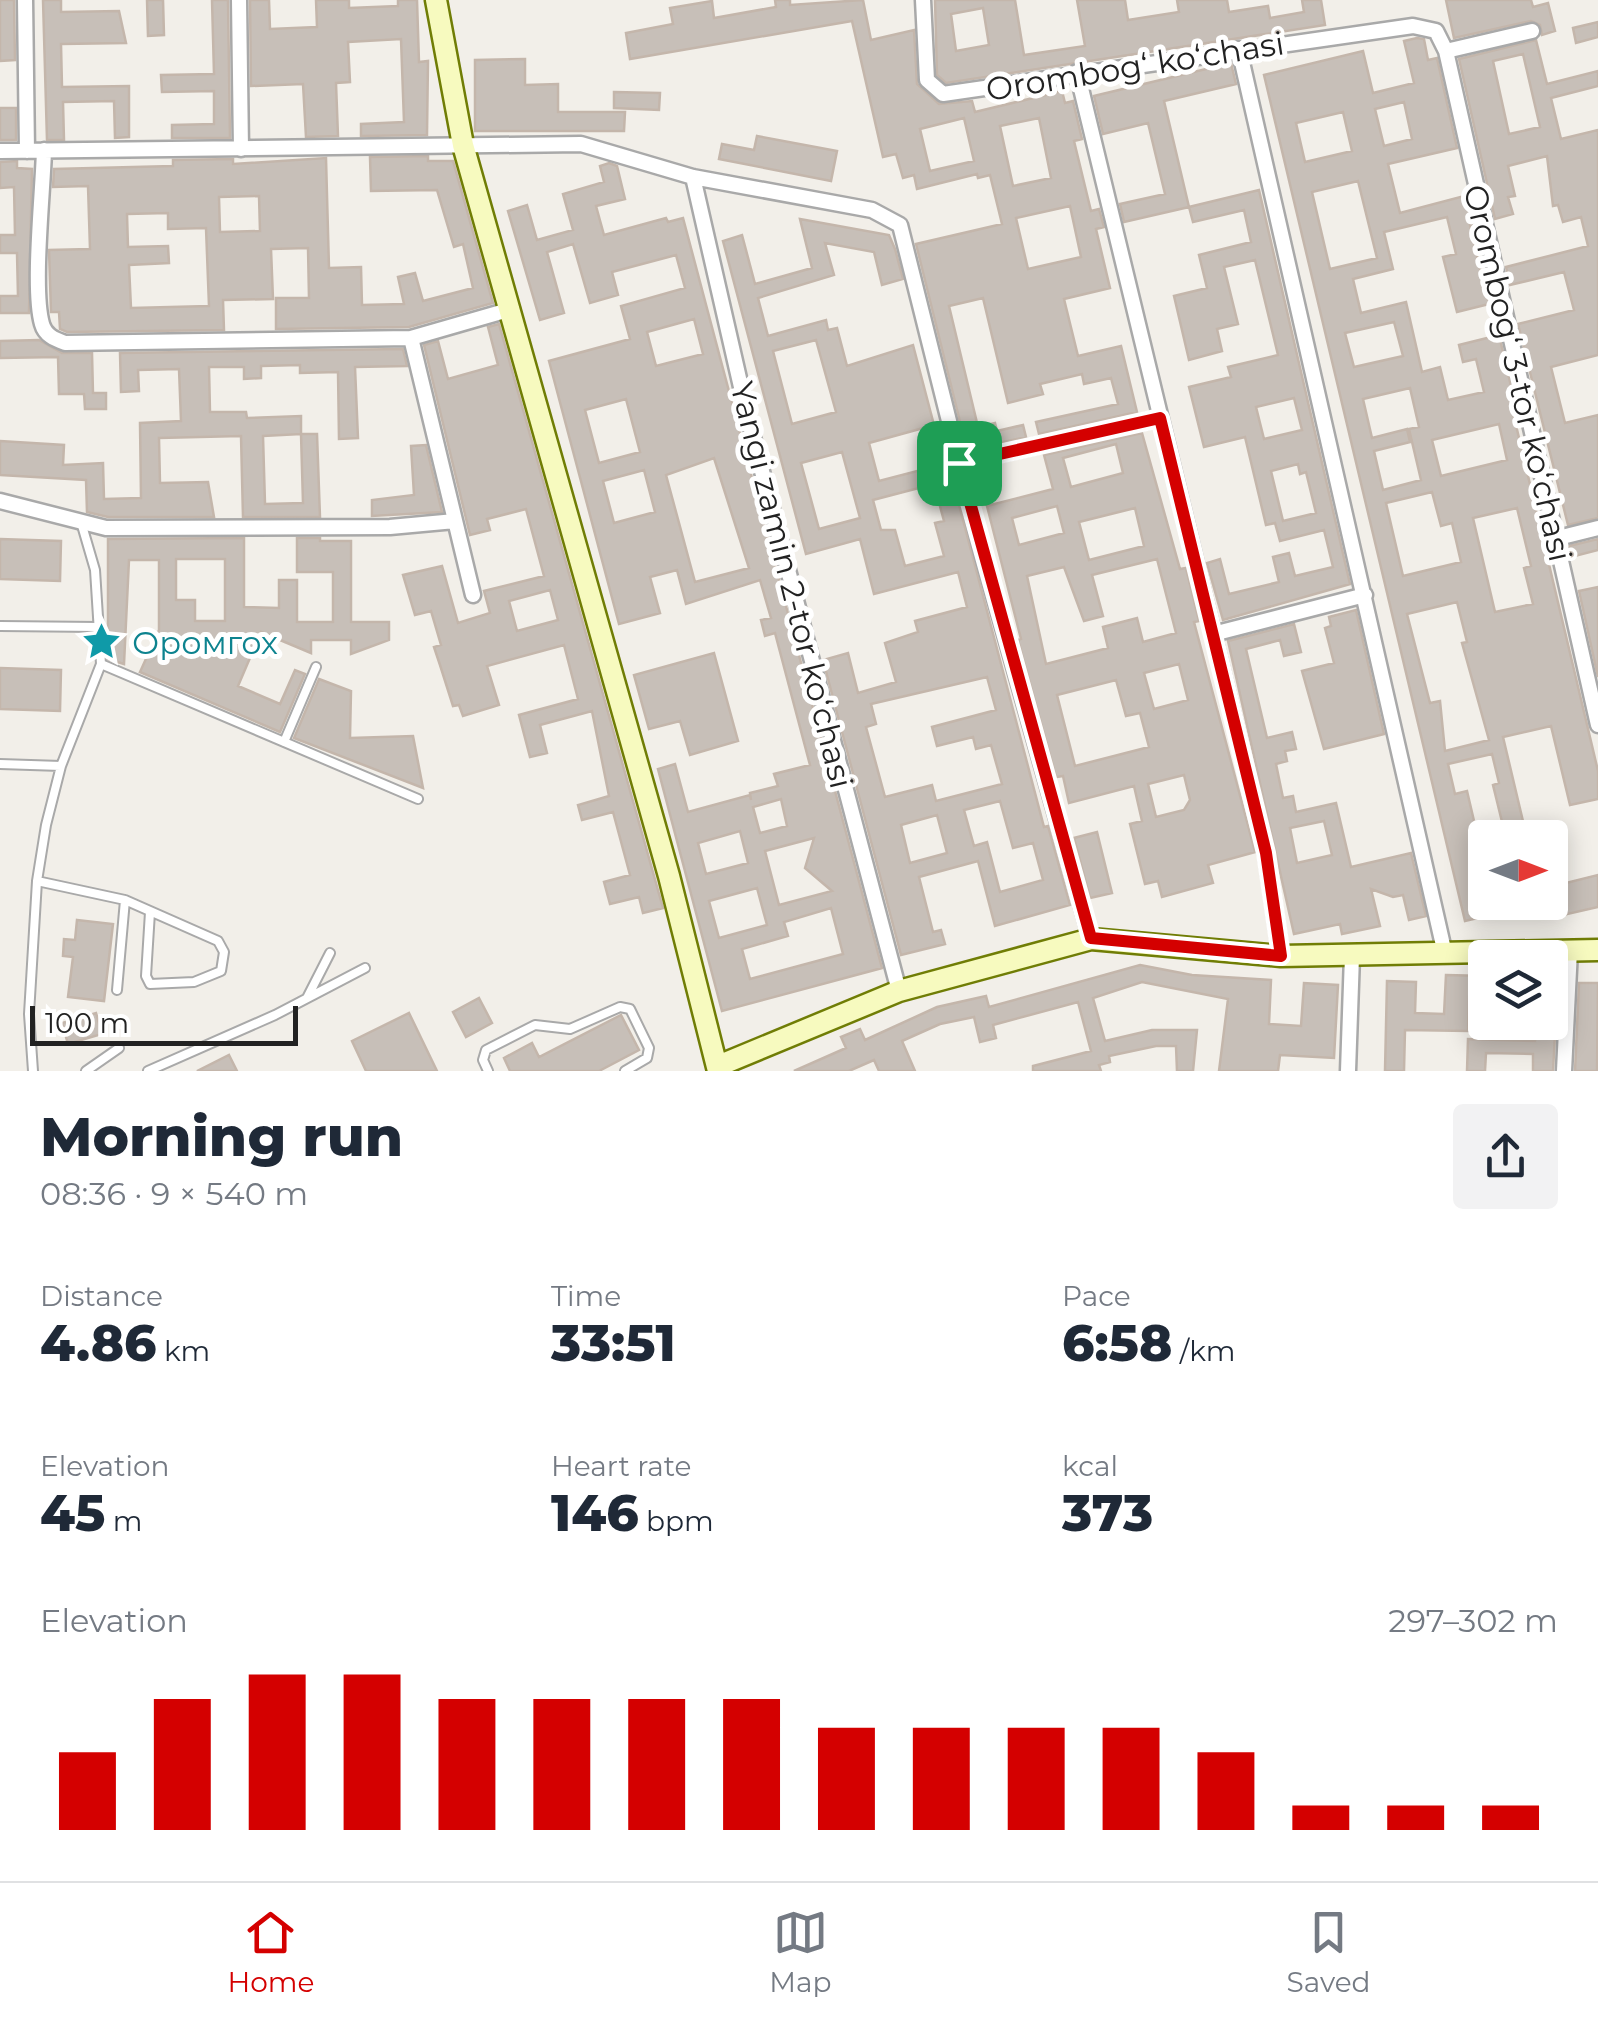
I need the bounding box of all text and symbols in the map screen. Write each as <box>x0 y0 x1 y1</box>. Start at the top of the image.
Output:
street label: Orombogʻ koʻchasi <box>983 23 1287 109</box>
street label: Orombogʻ 3-tor koʻchasi <box>1456 181 1580 565</box>
street label: Yangi zamin 2-tor koʻchasi <box>723 378 861 792</box>
pin <box>917 421 1002 506</box>
icon: arrive <box>932 436 987 491</box>
place icon: Оромгох <box>81 621 123 663</box>
place label: Оромгох <box>132 623 278 662</box>
north arrow <box>1468 820 1568 920</box>
map controls <box>1468 820 1568 1040</box>
button: layers <box>1468 940 1568 1040</box>
scale bar <box>30 1001 298 1046</box>
text: 100 m <box>45 1006 129 1040</box>
text: Morning run <box>40 1103 403 1170</box>
button: share <box>1453 1104 1558 1209</box>
text: 08:36 · 9 × 540 m <box>40 1174 308 1213</box>
text: Distance <box>40 1279 163 1313</box>
text: Time <box>551 1279 621 1313</box>
text: Pace <box>1062 1279 1131 1313</box>
text: 4.86 <box>40 1313 157 1374</box>
text: 33:51 <box>551 1313 676 1374</box>
text: 6:58 <box>1062 1313 1172 1374</box>
text: km <box>157 1334 210 1368</box>
text: /km <box>1172 1334 1236 1368</box>
text: Elevation <box>40 1449 169 1483</box>
text: Heart rate <box>551 1449 692 1483</box>
text: kcal <box>1062 1449 1118 1483</box>
text: 45 <box>40 1483 105 1544</box>
text: 146 <box>551 1483 639 1544</box>
text: 373 <box>1062 1483 1153 1544</box>
text: m <box>105 1504 142 1538</box>
text: bpm <box>639 1504 714 1538</box>
text: Elevation <box>40 1601 188 1640</box>
text: 297–302 m <box>1388 1601 1558 1640</box>
tab: Home <box>227 1905 314 1999</box>
tab: Map <box>769 1905 832 1999</box>
tab: Saved <box>1286 1905 1371 1999</box>

